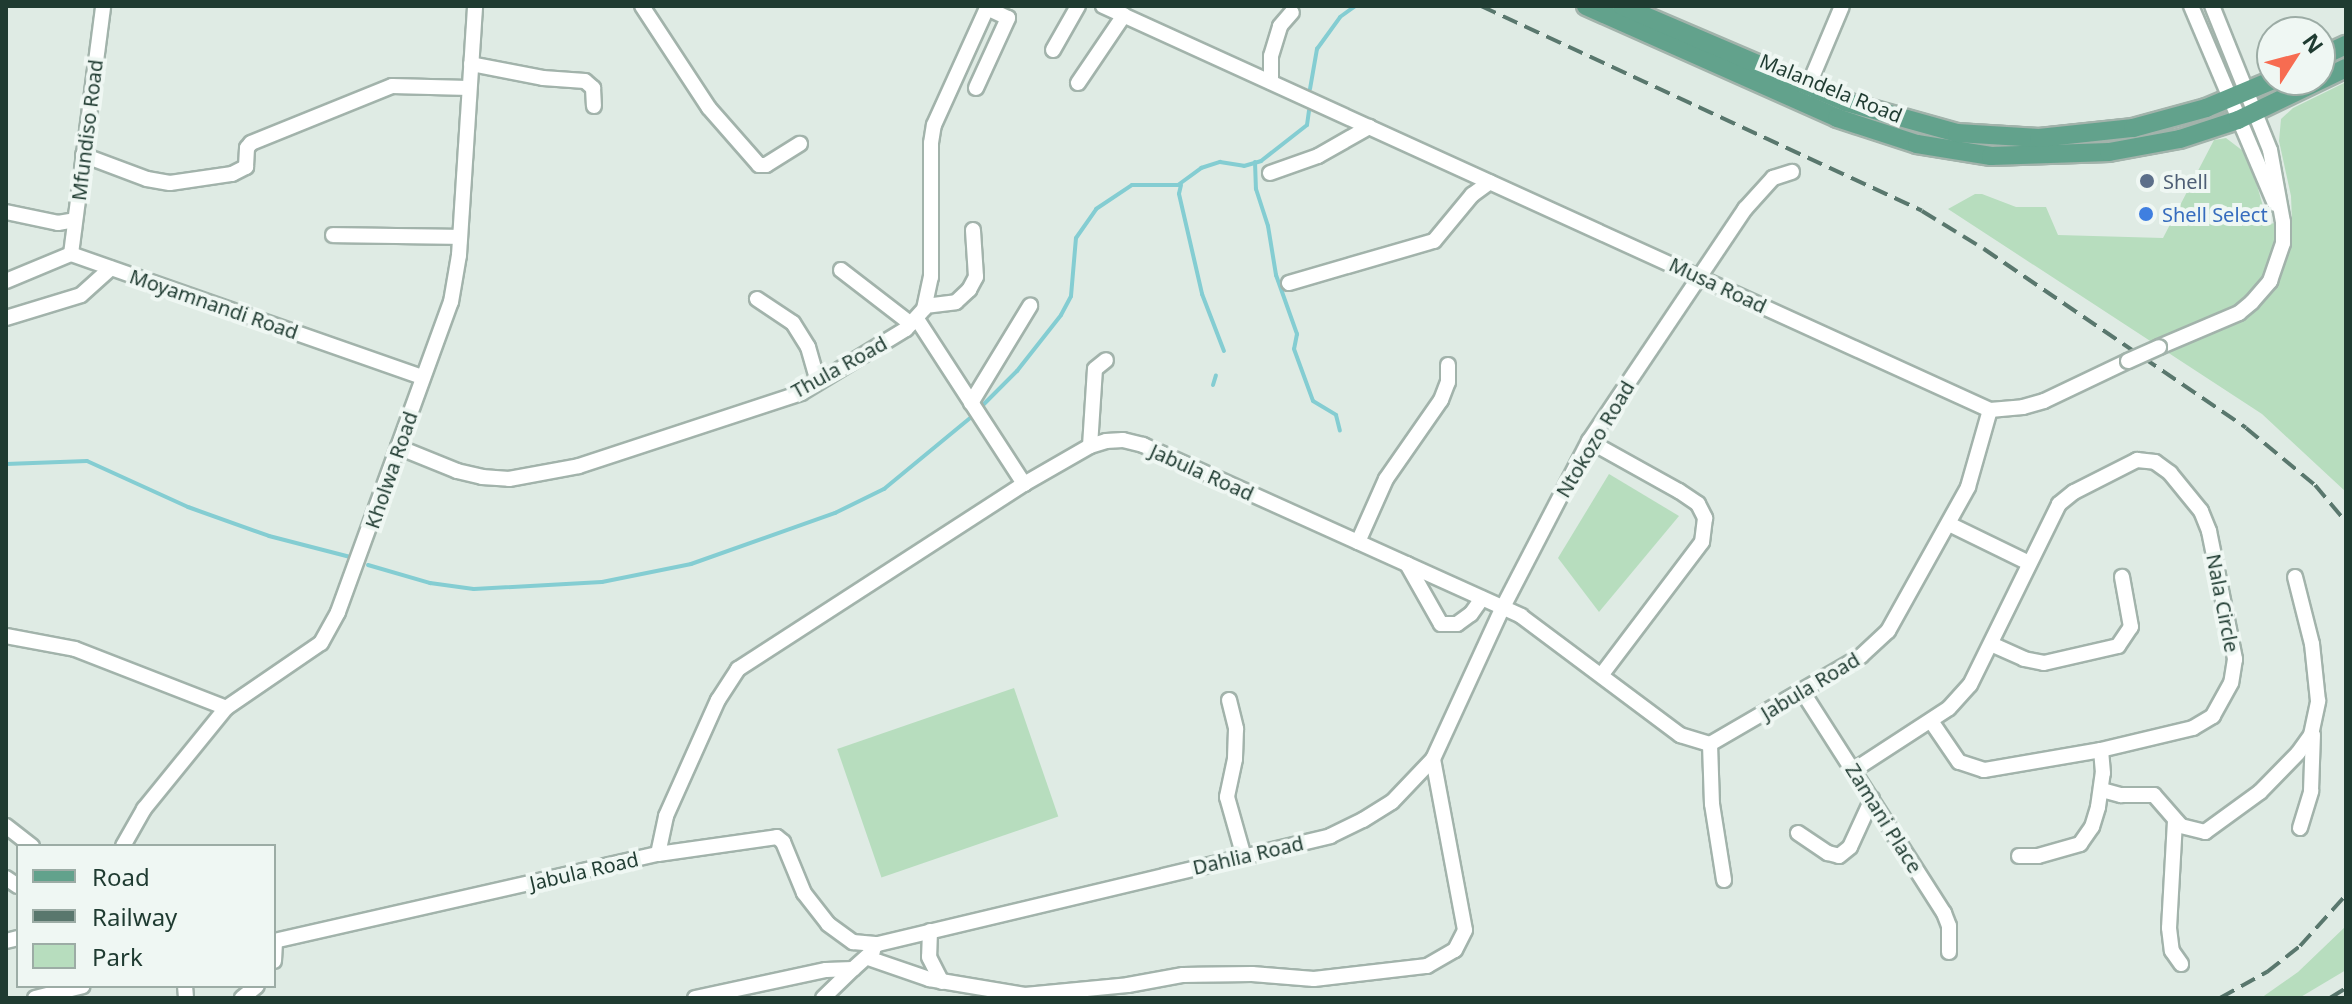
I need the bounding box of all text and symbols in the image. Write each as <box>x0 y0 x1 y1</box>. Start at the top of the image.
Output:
north arrow <box>2256 16 2336 96</box>
text: N <box>2296 27 2331 59</box>
street label: Malandela Road <box>1756 49 1906 127</box>
street label: Mfundiso Road <box>66 58 108 202</box>
place label: Shell <box>2163 169 2208 193</box>
marker: Shell <box>2138 172 2156 190</box>
place label: Shell Select <box>2162 202 2268 226</box>
marker: Shell Select <box>2137 205 2155 223</box>
street label: Musa Road <box>1666 252 1770 318</box>
street label: Moyamnandi Road <box>127 264 301 344</box>
street label: Thula Road <box>787 331 891 403</box>
street label: Ntokozo Road <box>1551 376 1639 502</box>
street label: Kholwa Road <box>360 408 422 532</box>
street label: Jabula Road <box>1146 438 1258 506</box>
street label: Nala Circle <box>2202 552 2244 654</box>
street label: Jabula Road <box>1756 647 1864 725</box>
street label: Zamani Place <box>1841 759 1927 877</box>
street label: Dahlia Road <box>1190 831 1306 879</box>
legend <box>16 844 276 988</box>
street label: Jabula Road <box>527 847 641 895</box>
text: Road <box>92 860 150 893</box>
text: Railway <box>92 900 177 933</box>
text: Park <box>92 940 143 973</box>

